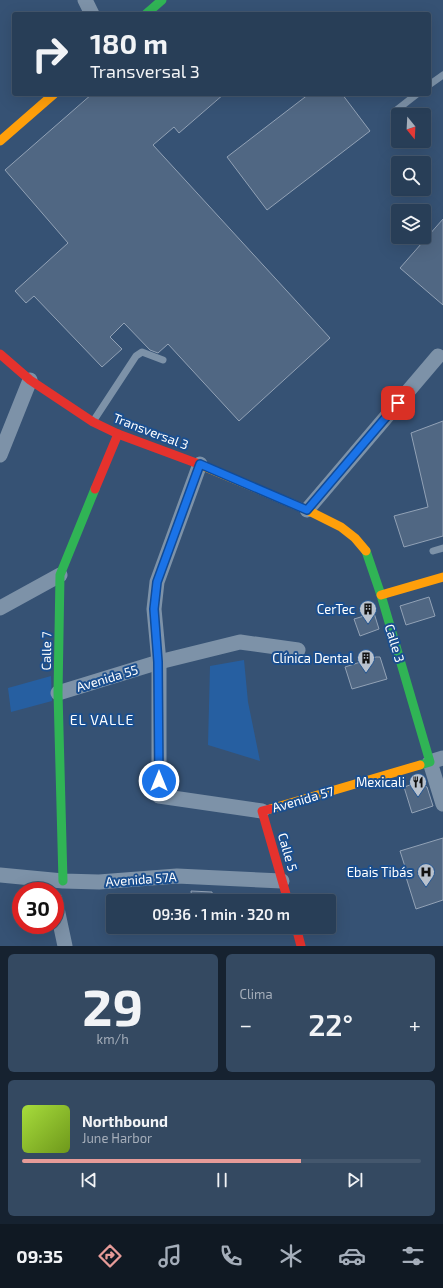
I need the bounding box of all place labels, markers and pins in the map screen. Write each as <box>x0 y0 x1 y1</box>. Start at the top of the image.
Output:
pin <box>381 386 415 420</box>
building icon: CerTec <box>358 599 378 624</box>
place label: CerTec <box>317 601 355 617</box>
building icon: Clínica Dental <box>356 648 376 673</box>
place label: Clínica Dental <box>272 650 353 666</box>
restaurant icon: Mexicali <box>408 772 428 797</box>
place label: Mexicali <box>356 774 405 790</box>
hospital icon: Ebais Tibás <box>416 862 436 887</box>
place label: Ebais Tibás <box>347 864 413 880</box>

